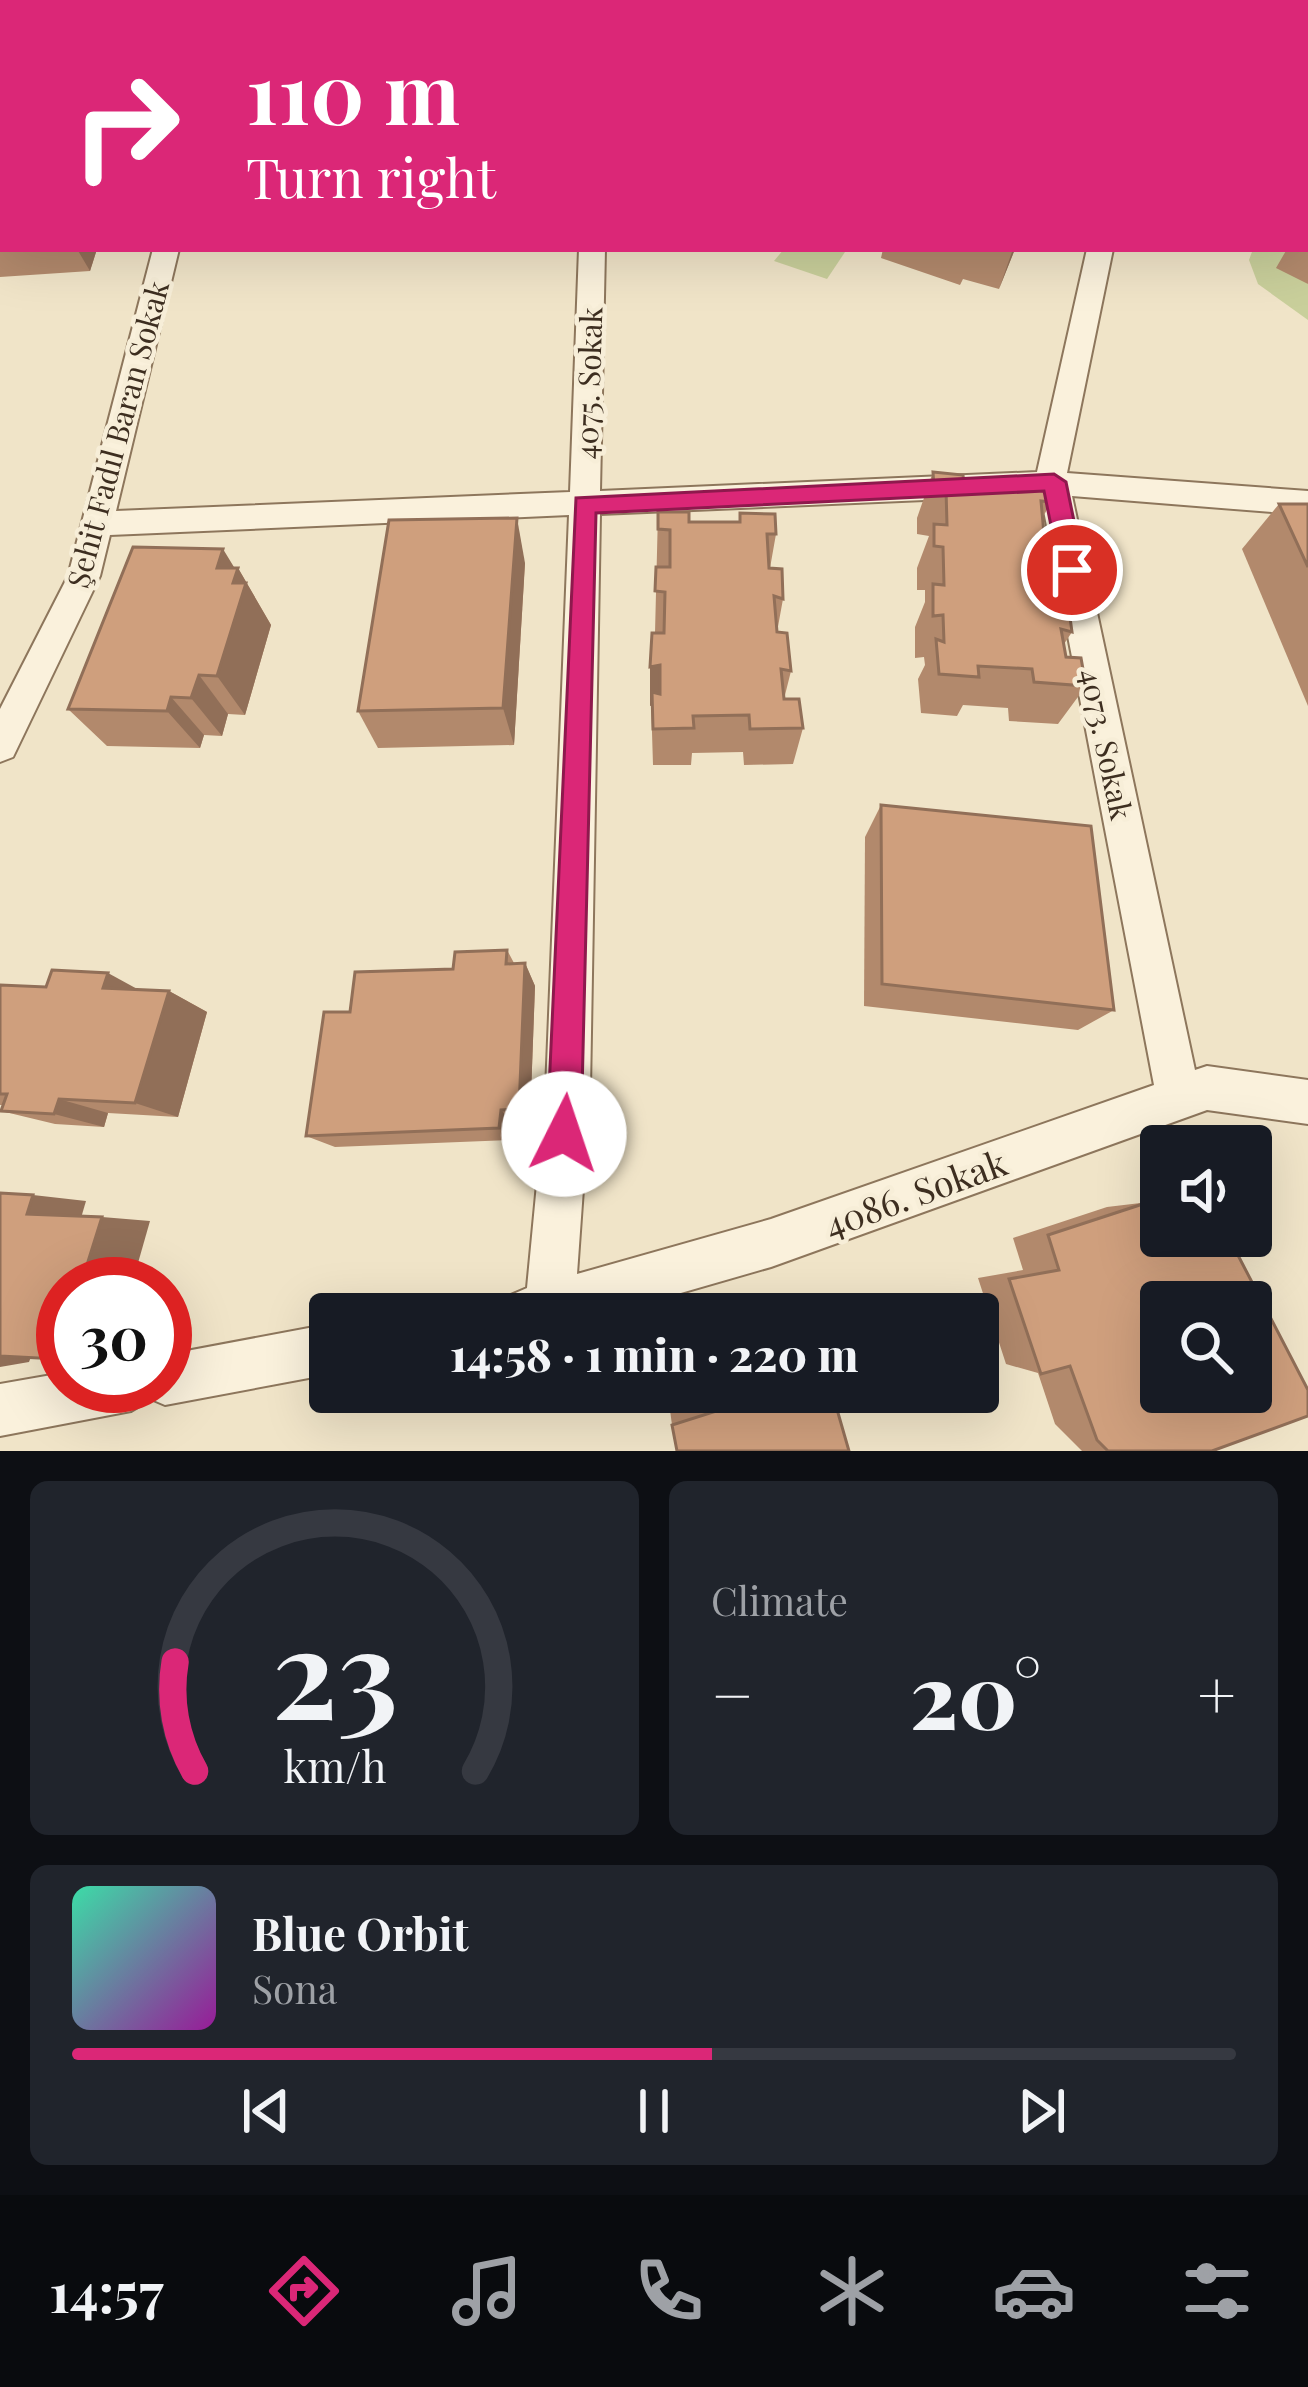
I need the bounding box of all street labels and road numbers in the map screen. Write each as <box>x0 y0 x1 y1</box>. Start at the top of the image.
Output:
street label: Şehit Fadıl Baran Sokak <box>57 275 177 592</box>
street label: 4075. Sokak <box>565 306 611 460</box>
street label: 4073. Sokak <box>1071 665 1143 824</box>
street label: 4086. Sokak <box>817 1137 1013 1247</box>

